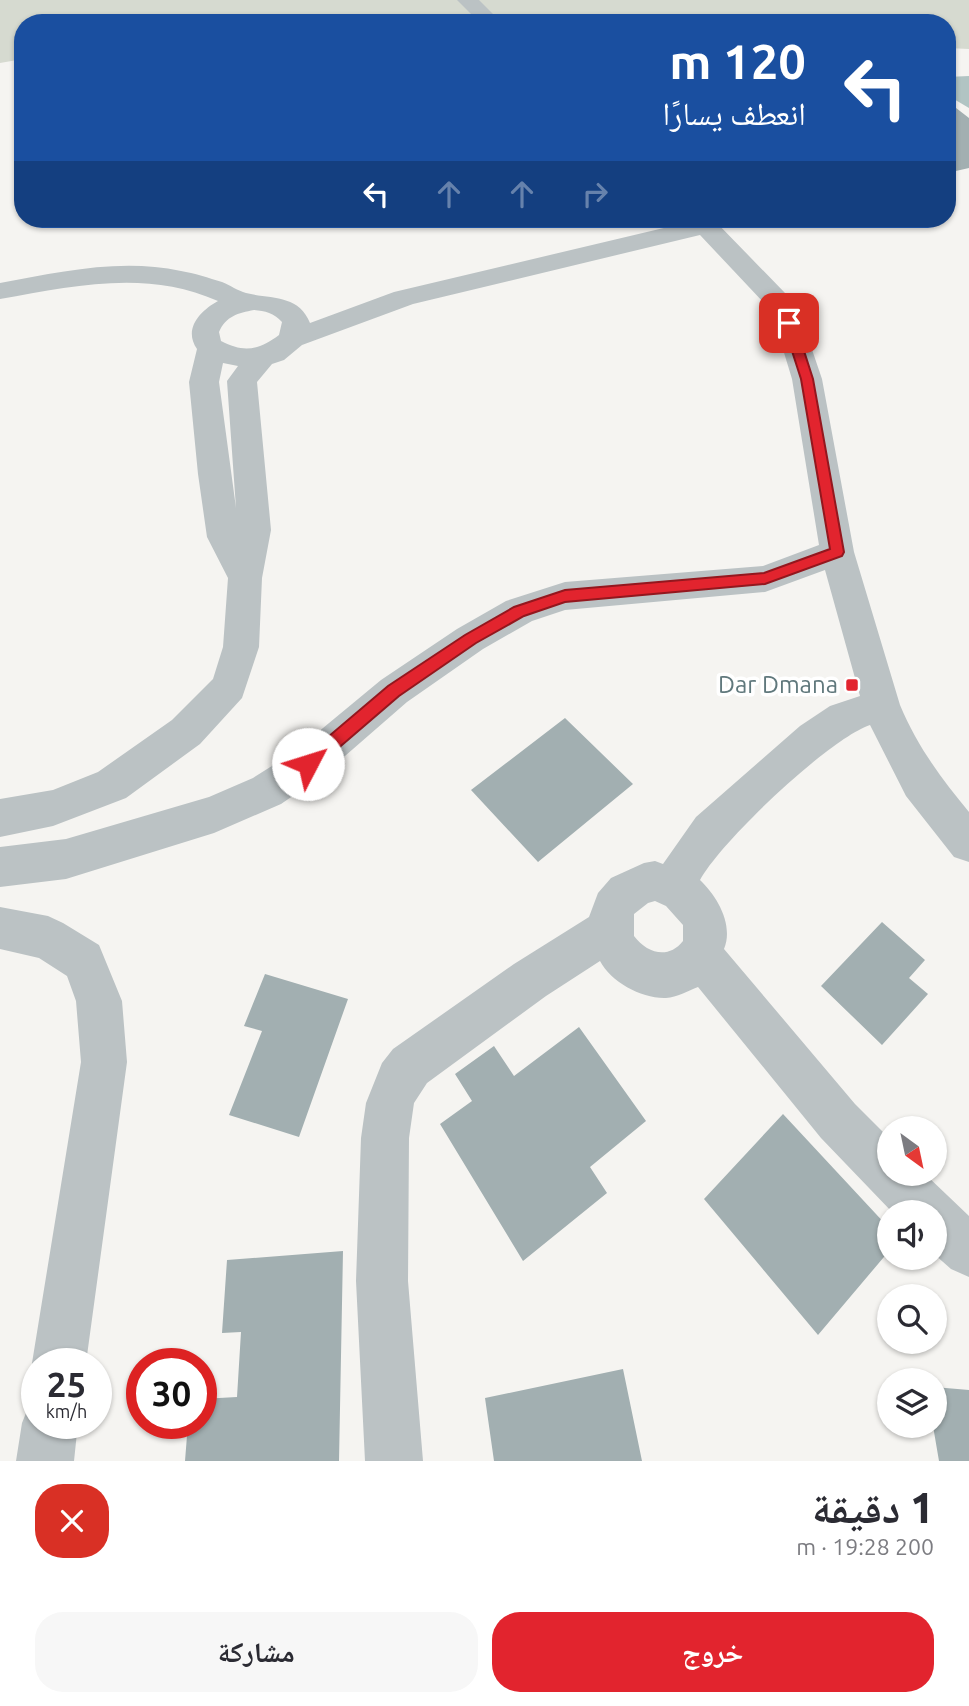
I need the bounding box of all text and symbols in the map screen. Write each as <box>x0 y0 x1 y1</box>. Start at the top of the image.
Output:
text: 120 m <box>669 33 806 88</box>
icon: left <box>830 42 921 133</box>
text: انعطف يسارًا <box>662 95 806 131</box>
icon: left <box>357 175 395 213</box>
icon: ahead <box>430 175 468 213</box>
icon: ahead <box>503 175 541 213</box>
icon: right <box>576 175 614 213</box>
pin <box>759 293 819 353</box>
icon: arrive <box>770 304 808 342</box>
place label: Dar Dmana <box>718 671 838 698</box>
marker: Dar Dmana <box>844 677 860 693</box>
position arrow <box>271 727 345 801</box>
north arrow <box>877 1116 947 1186</box>
map controls <box>877 1116 947 1438</box>
button: sound <box>877 1200 947 1270</box>
button: search <box>877 1284 947 1354</box>
speed limit sign: 30 <box>126 1348 217 1439</box>
text: 25 <box>47 1364 86 1404</box>
button: layers <box>877 1368 947 1438</box>
text: km/h <box>46 1401 87 1421</box>
button: close <box>35 1484 109 1558</box>
text: 1 دقيقة <box>812 1484 934 1531</box>
text: 200 m · 19:28 <box>796 1534 934 1559</box>
button: مشاركة <box>35 1612 478 1692</box>
button: خروج <box>492 1612 934 1692</box>

